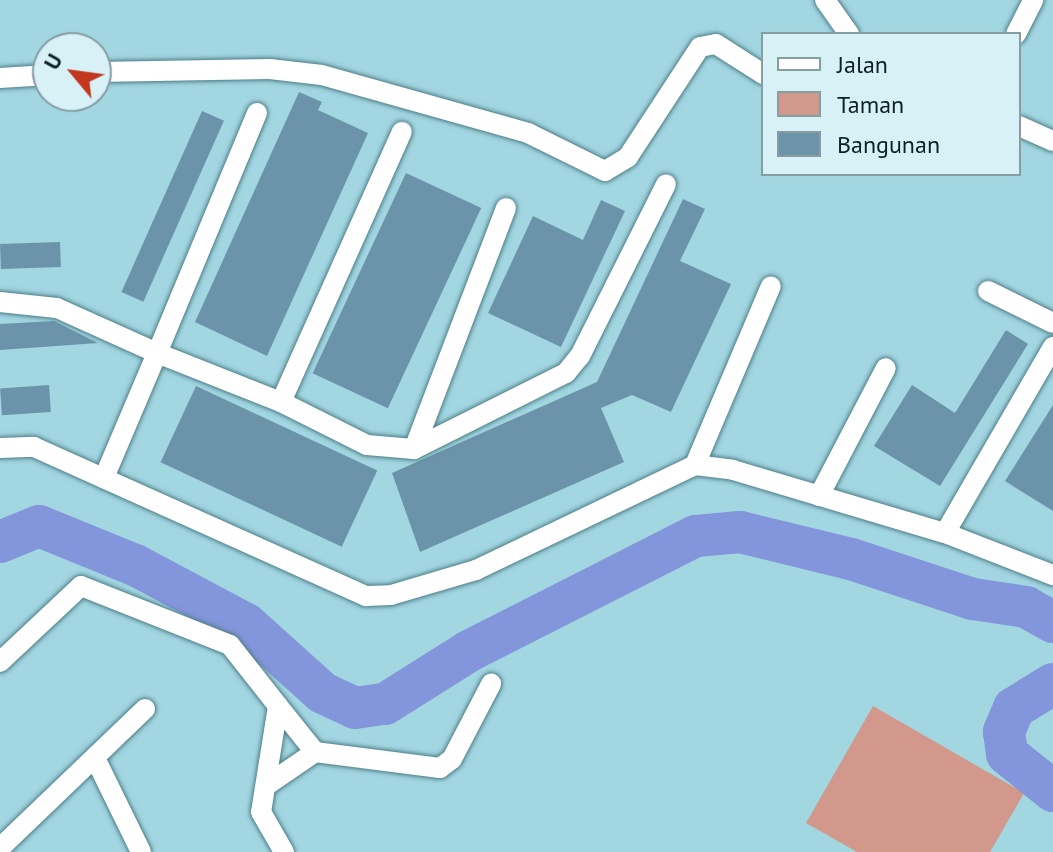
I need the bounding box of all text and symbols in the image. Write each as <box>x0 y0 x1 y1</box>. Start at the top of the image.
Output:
north arrow <box>32 32 112 112</box>
legend <box>761 32 1021 176</box>
text: U <box>37 49 68 74</box>
text: Jalan <box>837 49 888 80</box>
text: Taman <box>837 89 904 120</box>
text: Bangunan <box>837 129 940 160</box>

